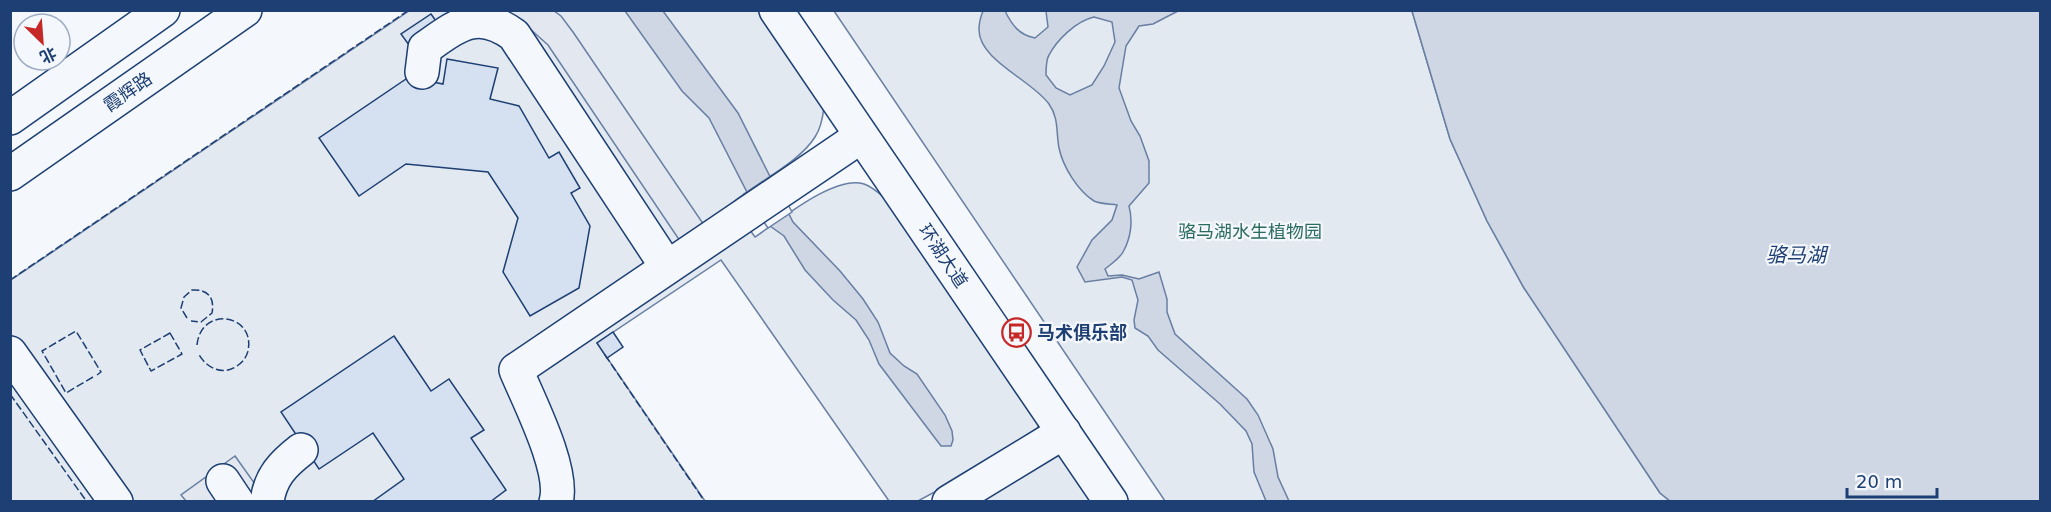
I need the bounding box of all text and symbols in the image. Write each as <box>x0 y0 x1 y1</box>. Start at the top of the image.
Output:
north arrow <box>12 12 72 72</box>
text: 北 <box>37 43 59 67</box>
street label: 霞辉路 <box>100 68 156 116</box>
street label: 环湖大道 <box>915 220 972 291</box>
park label: 骆马湖水生植物园 <box>1178 221 1322 242</box>
water label: 骆马湖 <box>1766 243 1829 267</box>
bus stop icon: 马术俱乐部 <box>1000 317 1032 349</box>
place label: 马术俱乐部 <box>1037 322 1127 343</box>
scale bar <box>1847 461 1937 499</box>
text: 20 m <box>1856 471 1902 492</box>

